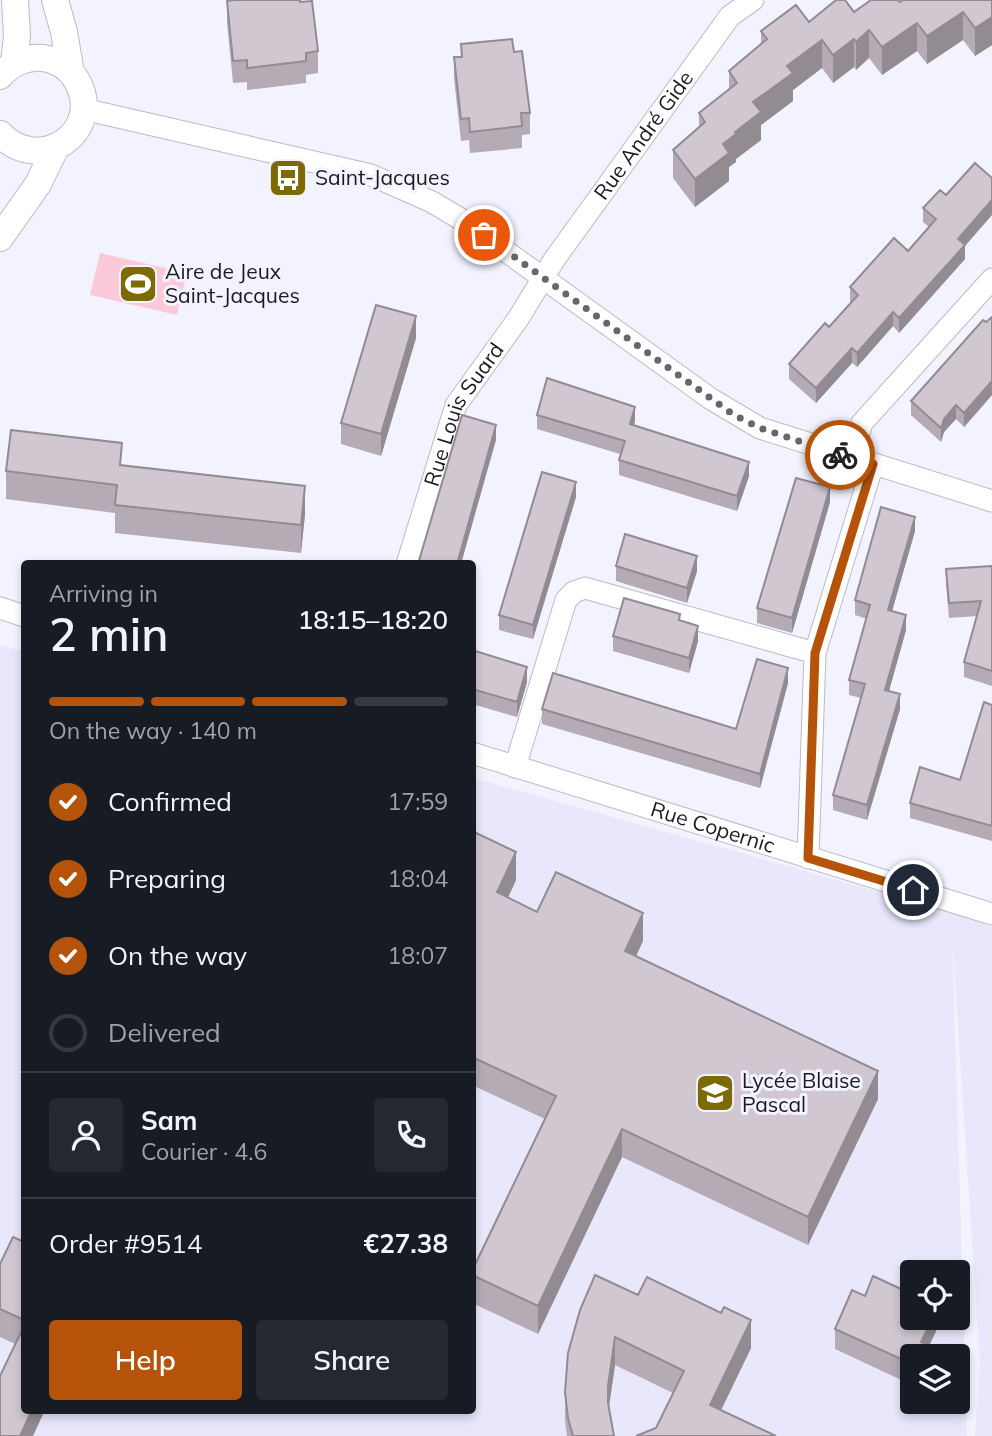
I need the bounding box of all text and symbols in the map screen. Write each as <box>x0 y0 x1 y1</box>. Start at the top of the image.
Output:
street label: Rue André Gide <box>588 65 698 204</box>
bus stop icon: Saint-Jacques <box>267 157 309 199</box>
place label: Saint-Jacques <box>315 164 450 190</box>
pin <box>454 205 514 265</box>
icon: bag <box>465 216 503 254</box>
place label: Aire de Jeux Saint-Jacques <box>165 258 300 308</box>
sports icon: Aire de Jeux Saint-Jacques <box>117 263 159 305</box>
street label: Rue Louis Suard <box>418 337 509 489</box>
courier <box>805 420 875 490</box>
icon: bike <box>821 436 859 474</box>
text: Arriving in <box>49 579 158 608</box>
text: 18:15–18:20 <box>298 603 448 636</box>
text: 2 min <box>49 605 168 663</box>
text: On the way · 140 m <box>49 716 257 745</box>
icon: check <box>49 783 87 821</box>
text: Confirmed <box>108 785 232 818</box>
text: 17:59 <box>388 787 448 816</box>
street label: Rue Copernic <box>648 795 778 858</box>
icon: check <box>49 860 87 898</box>
pin <box>883 860 943 920</box>
text: Preparing <box>108 862 226 895</box>
text: 18:04 <box>388 864 448 893</box>
icon: home <box>894 871 932 909</box>
icon: check <box>49 937 87 975</box>
text: On the way <box>108 939 247 972</box>
text: 18:07 <box>388 941 448 970</box>
text: Delivered <box>108 1016 221 1049</box>
place label: Lycée Blaise Pascal <box>742 1067 861 1117</box>
school or university icon: Lycée Blaise Pascal <box>694 1072 736 1114</box>
button: person <box>49 1098 123 1172</box>
button: phone <box>374 1098 448 1172</box>
text: Sam <box>141 1104 197 1137</box>
text: Courier · 4.6 <box>141 1137 267 1166</box>
text: Order #9514 <box>49 1227 202 1260</box>
text: €27.38 <box>364 1227 448 1260</box>
map controls <box>900 1260 970 1414</box>
button: locate <box>900 1260 970 1330</box>
button: Help <box>49 1320 242 1400</box>
button: Share <box>256 1320 448 1400</box>
button: layers <box>900 1344 970 1414</box>

